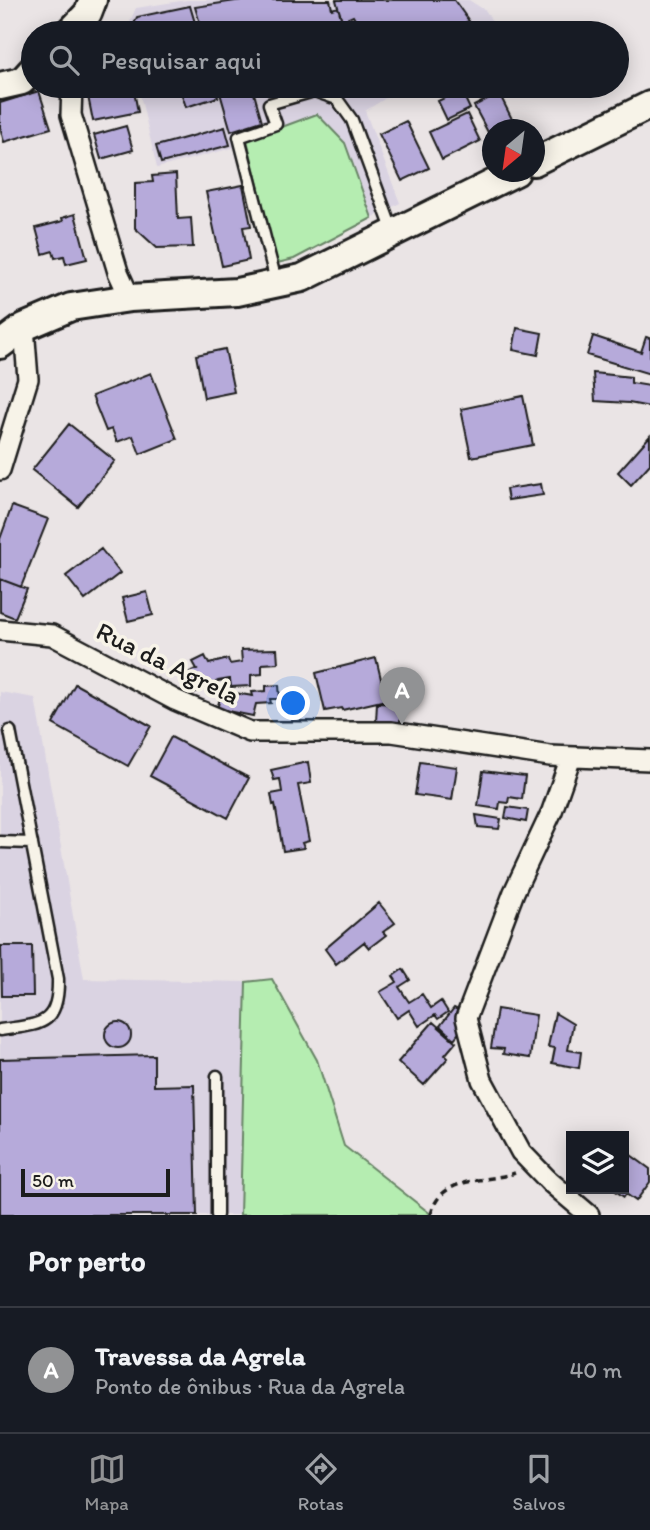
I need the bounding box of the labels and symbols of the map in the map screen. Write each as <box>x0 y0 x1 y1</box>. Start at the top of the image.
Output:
north arrow <box>482 119 545 182</box>
street label: Rua da Agrela <box>91 615 245 711</box>
pin: A <box>379 667 425 725</box>
your location <box>276 686 310 720</box>
scale bar <box>21 1166 170 1198</box>

